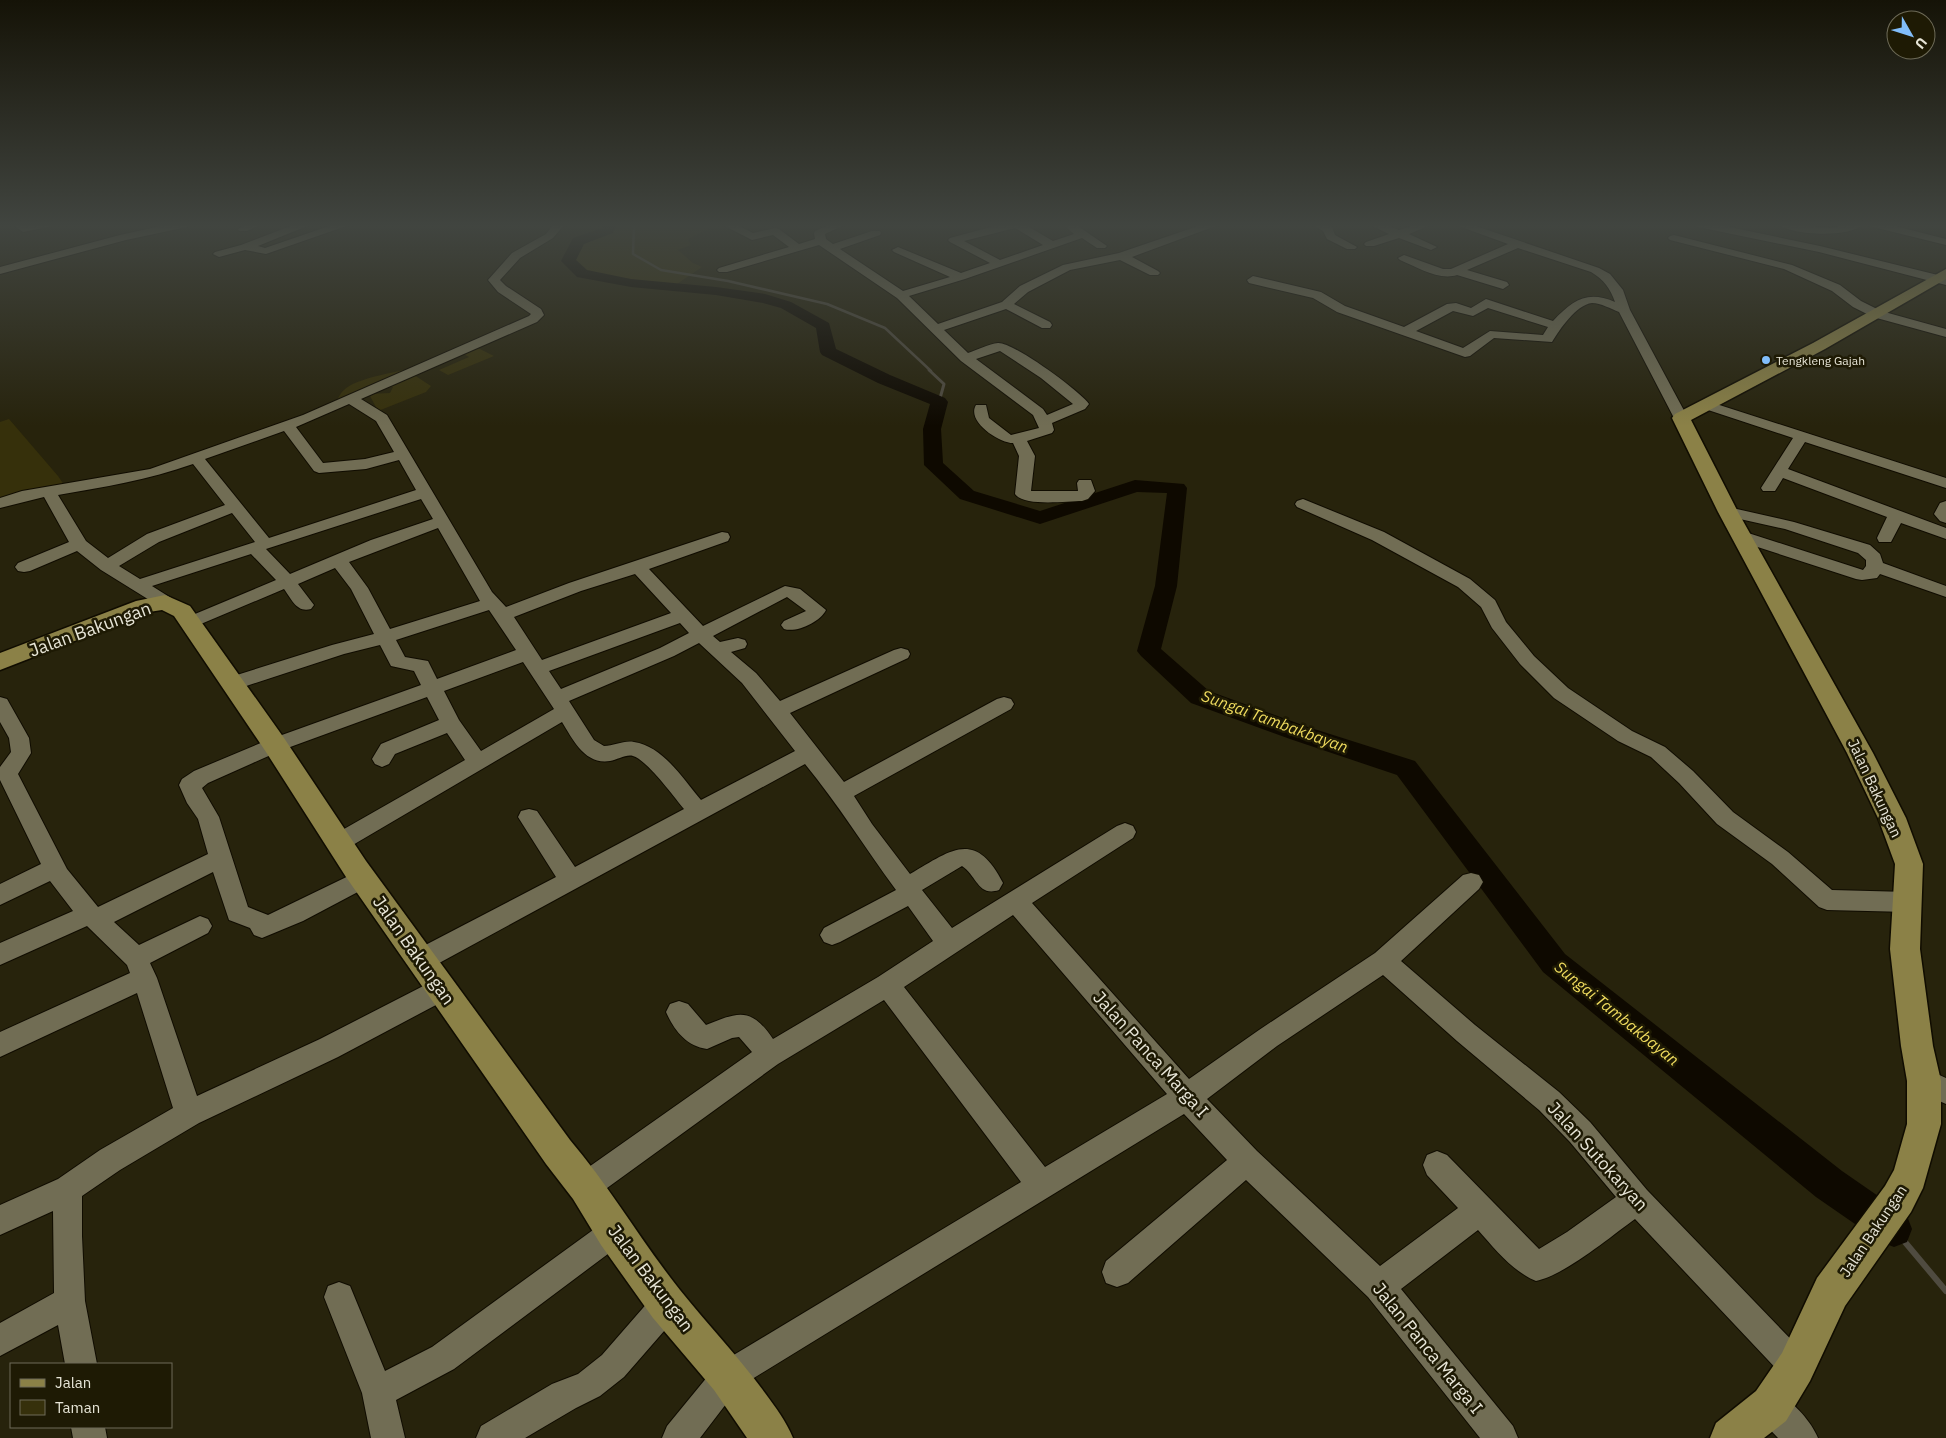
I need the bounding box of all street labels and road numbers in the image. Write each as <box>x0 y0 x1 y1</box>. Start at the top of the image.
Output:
street label: Jalan Bakungan <box>26 596 154 662</box>
street label: Jalan Bakungan <box>1844 736 1906 840</box>
street label: Jalan Bakungan <box>368 891 460 1009</box>
street label: Jalan Panca Marga I <box>1088 986 1214 1122</box>
street label: Jalan Sutokaryan <box>1543 1097 1653 1215</box>
street label: Jalan Bakungan <box>1835 1181 1911 1281</box>
street label: Jalan Bakungan <box>603 1220 699 1336</box>
street label: Jalan Panca Marga I <box>1368 1278 1488 1418</box>

